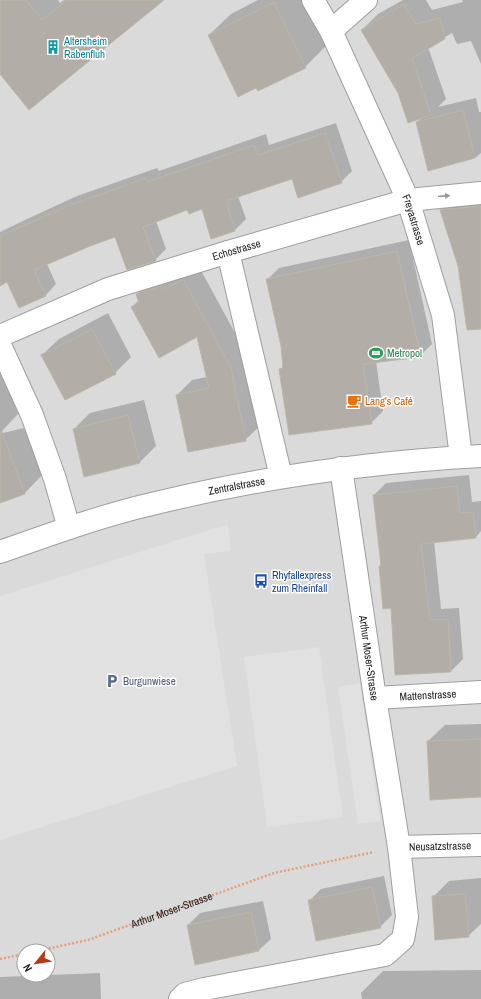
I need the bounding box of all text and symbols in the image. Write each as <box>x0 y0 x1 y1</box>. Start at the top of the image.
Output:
place label: Altersheim Rabenfluh <box>63 34 107 61</box>
building icon: Altersheim Rabenfluh <box>45 39 61 55</box>
street label: Freyastrasse <box>399 192 428 247</box>
one-way arrow <box>438 193 450 200</box>
street label: Echostrasse <box>210 236 262 263</box>
sports icon: Metropol <box>368 345 384 361</box>
place label: Metropol <box>387 346 422 360</box>
cafe icon: Lang's Café <box>346 393 362 409</box>
place label: Lang's Café <box>365 394 413 408</box>
street label: Zentralstrasse <box>207 473 266 498</box>
place label: Rhyfallexpress zum Rheinfall <box>272 568 332 595</box>
bus stop icon: Rhyfallexpress zum Rheinfall <box>253 573 269 589</box>
street label: Arthur Moser-Strasse <box>356 614 382 701</box>
parking icon: Burgunwiese <box>104 673 120 689</box>
place label: Burgunwiese <box>123 674 176 688</box>
street label: Mattenstrasse <box>399 686 457 704</box>
street label: Neusatzstrasse <box>409 838 471 854</box>
street label: Arthur Moser-Strasse <box>128 889 214 931</box>
north arrow <box>16 943 56 983</box>
text: N <box>20 962 35 974</box>

